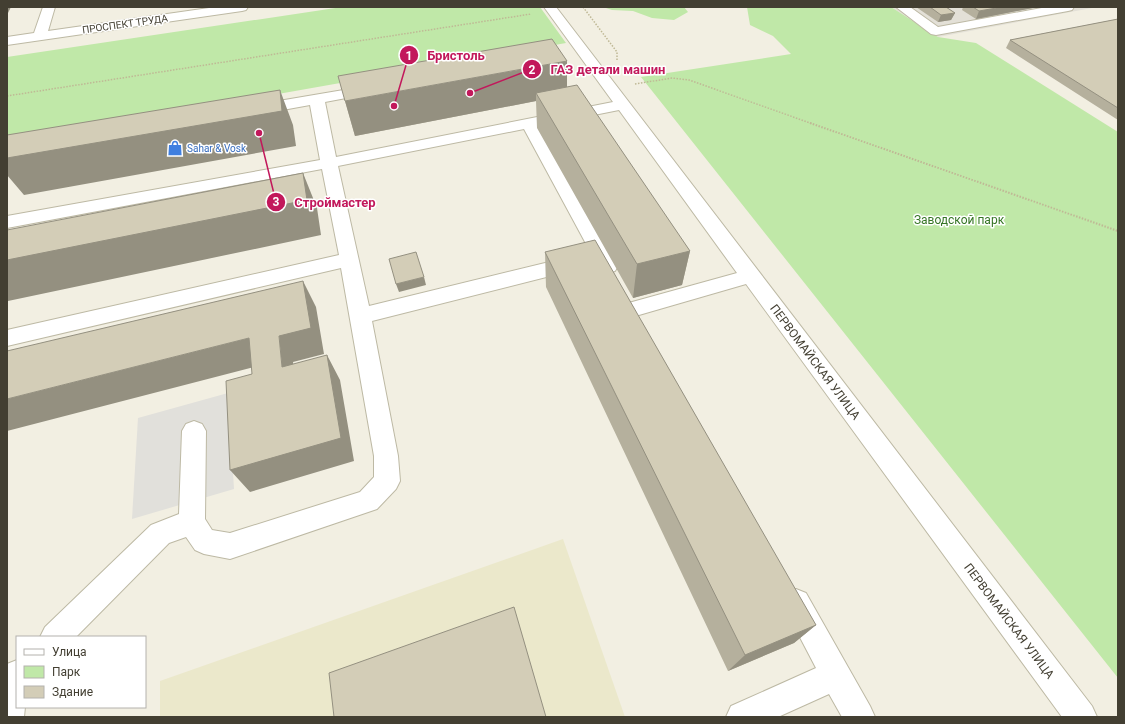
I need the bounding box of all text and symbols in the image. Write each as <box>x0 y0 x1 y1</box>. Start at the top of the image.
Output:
street label: ПРОСПЕКТ ТРУДА <box>81 12 169 35</box>
callout: Бристоль <box>399 43 493 68</box>
text: Бристоль <box>427 48 485 63</box>
text: 1 <box>406 49 412 63</box>
callout: ГАЗ детали машин <box>522 57 673 82</box>
text: ГАЗ детали машин <box>551 62 665 77</box>
text: 2 <box>529 63 536 77</box>
shop icon: Sahar & Vosk <box>166 139 184 157</box>
place label: Sahar & Vosk <box>187 143 247 154</box>
callout: Строймастер <box>266 190 383 215</box>
text: 3 <box>273 195 280 209</box>
text: Строймастер <box>294 195 376 210</box>
park label: Заводской парк <box>914 213 1005 227</box>
street label: ПЕРВОМАЙСКАЯ УЛИЦА <box>767 301 864 422</box>
street label: ПЕРВОМАЙСКАЯ УЛИЦА <box>961 560 1058 681</box>
legend <box>16 636 146 708</box>
text: Улица <box>52 645 87 659</box>
text: Парк <box>52 665 81 679</box>
text: Здание <box>52 685 93 699</box>

